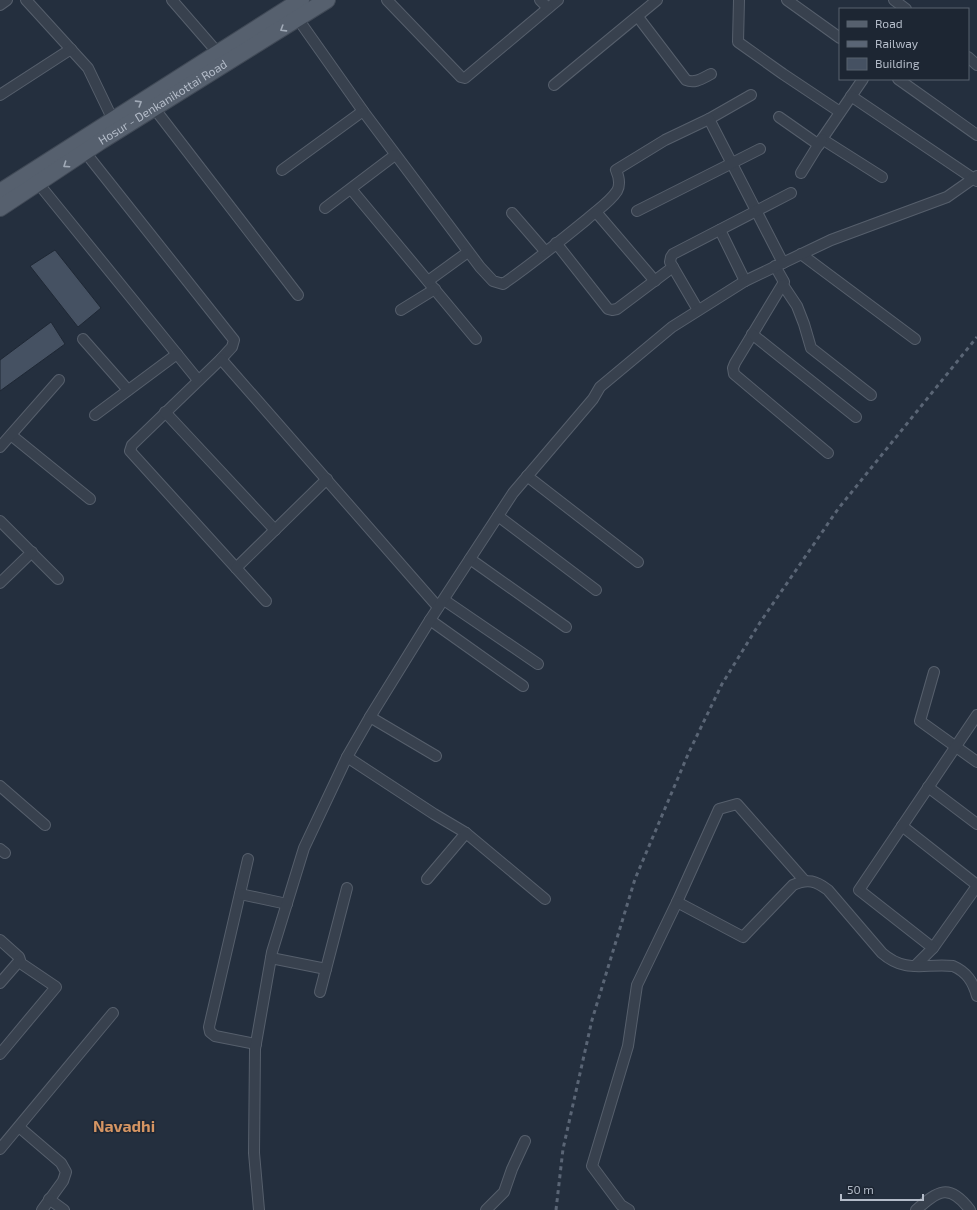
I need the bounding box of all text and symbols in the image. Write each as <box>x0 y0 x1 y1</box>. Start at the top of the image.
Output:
legend <box>839 8 969 80</box>
text: Road <box>875 16 903 30</box>
one-way arrow <box>280 24 287 31</box>
text: Railway <box>875 36 919 50</box>
street label: Hosur - Denkanikottai Road <box>95 56 229 147</box>
text: Building <box>875 56 920 70</box>
one-way arrow <box>135 100 142 108</box>
one-way arrow <box>63 160 70 167</box>
district label: Navadhi <box>93 1116 155 1135</box>
scale bar <box>841 1176 923 1202</box>
text: 50 m <box>847 1182 874 1196</box>

